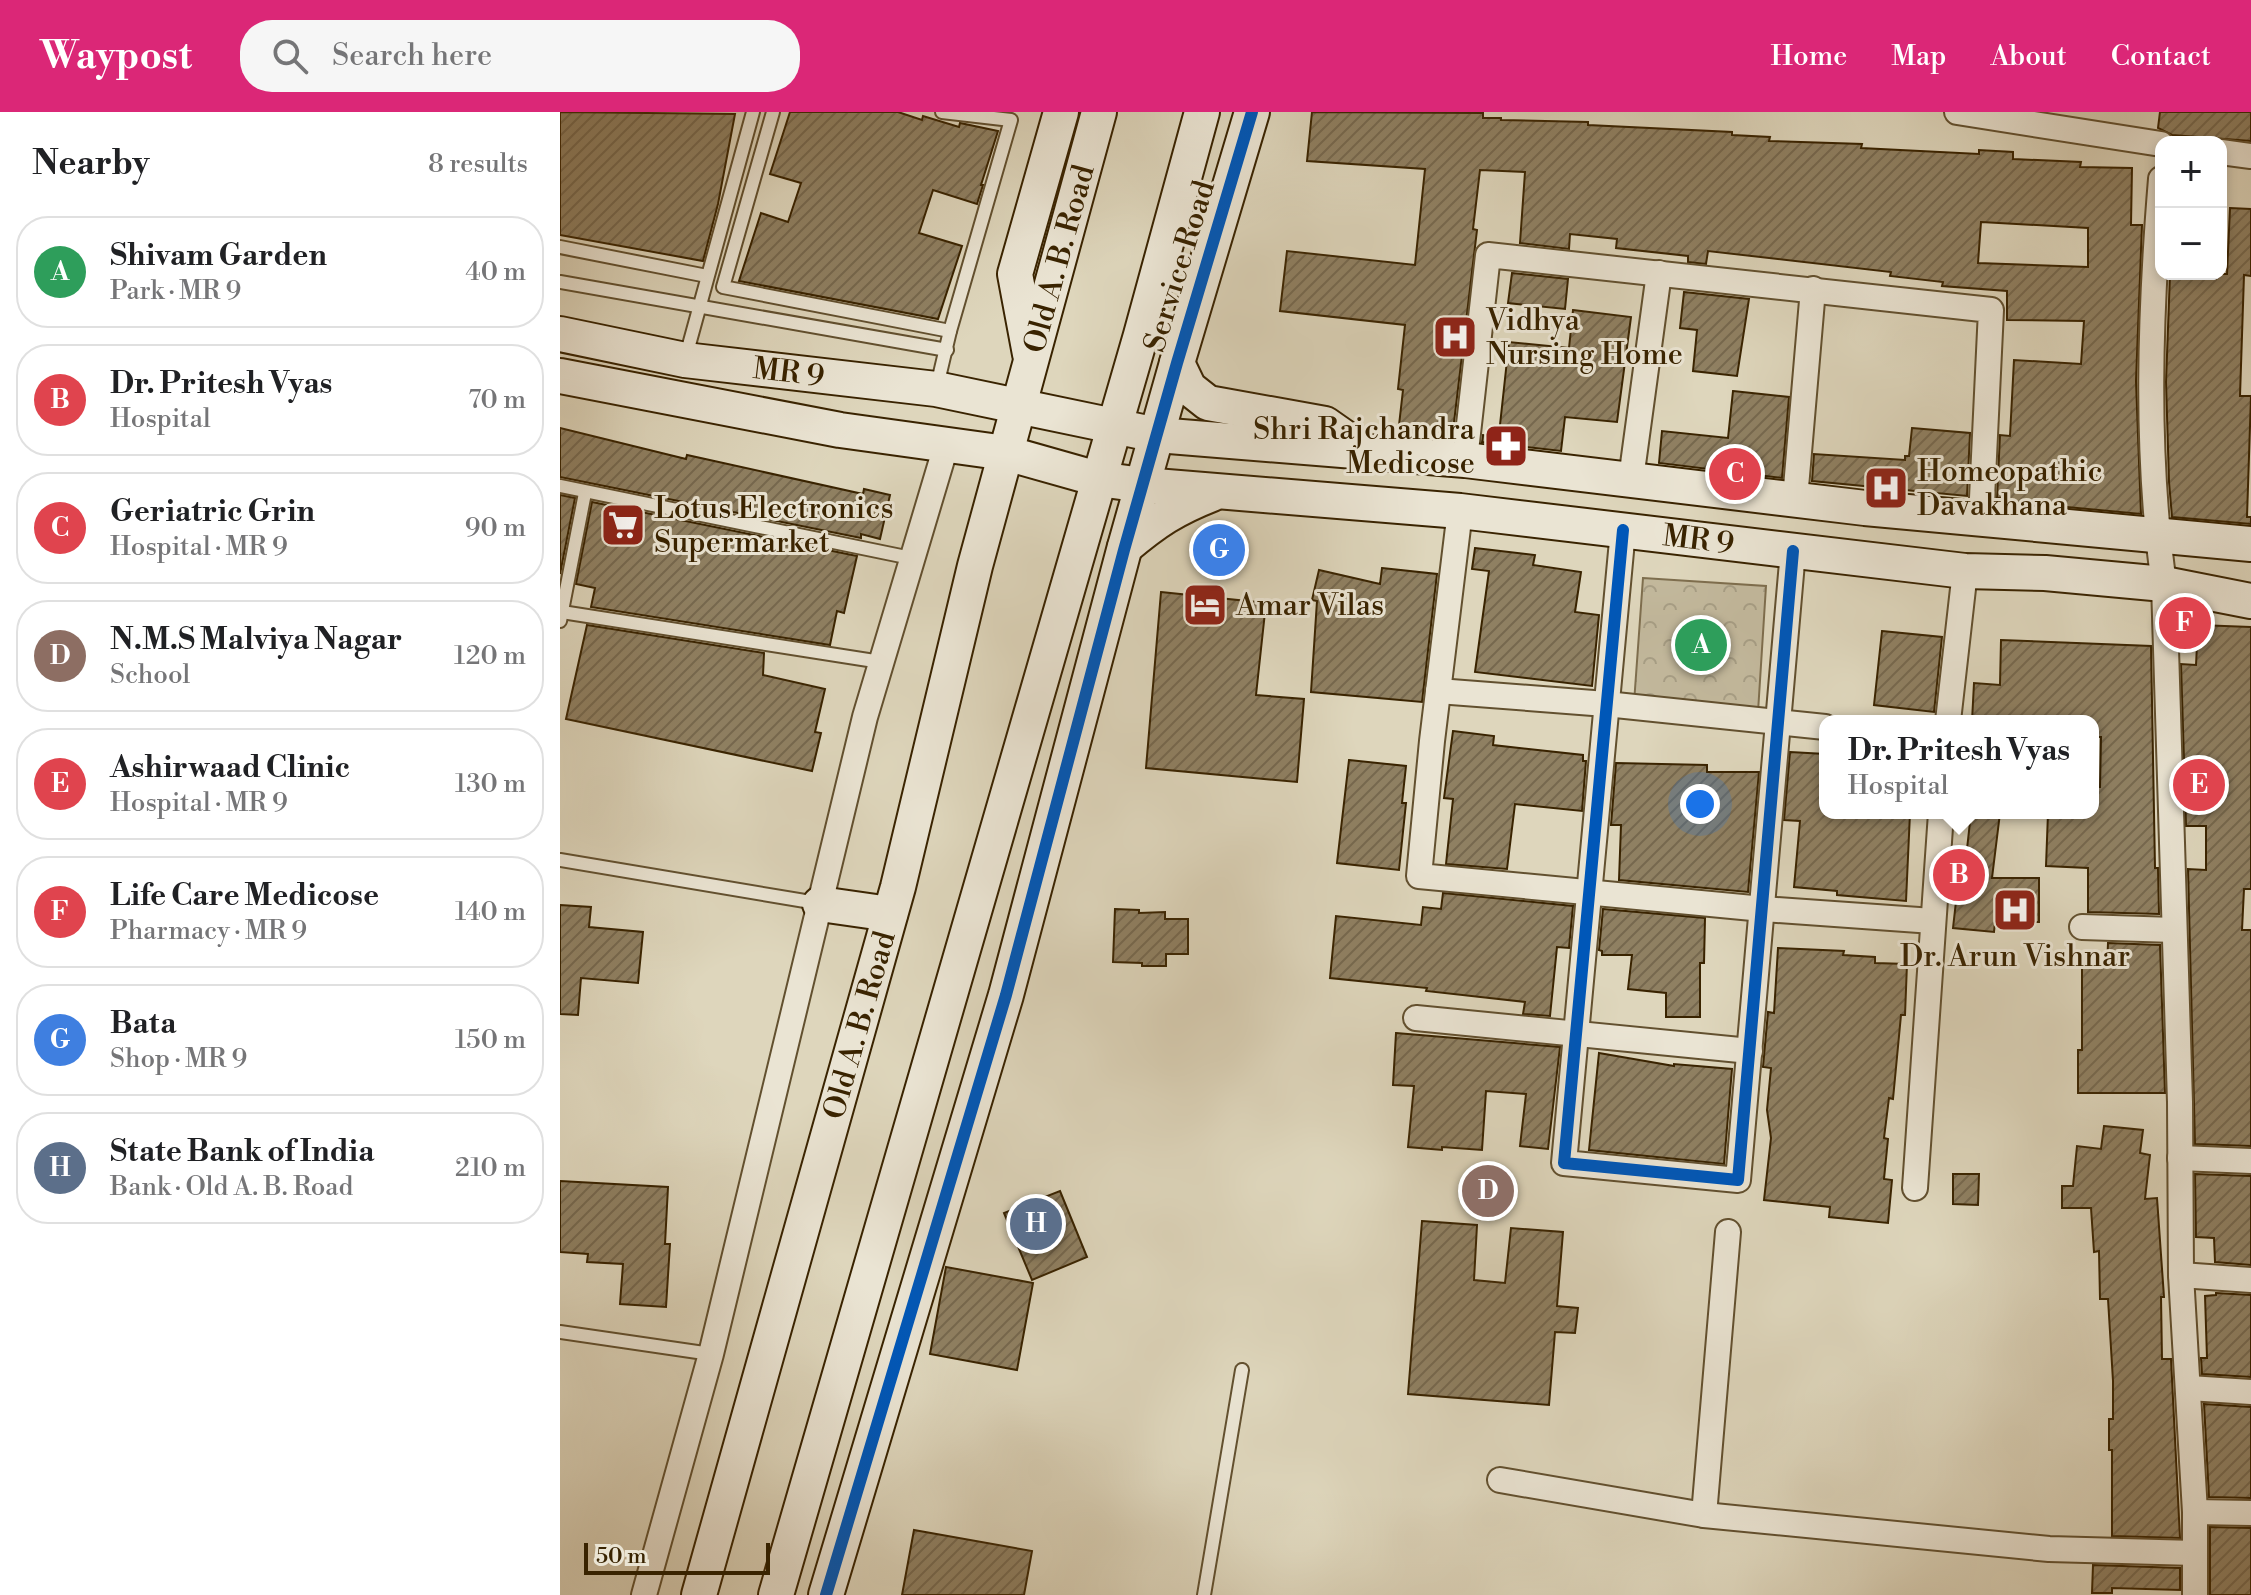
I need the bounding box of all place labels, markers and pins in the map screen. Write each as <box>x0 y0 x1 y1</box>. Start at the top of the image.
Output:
place label: Vidhya Nursing Home <box>1485 302 1683 374</box>
hospital icon: Vidhya Nursing Home <box>1431 313 1479 361</box>
place label: Shri Rajchandra Medicose <box>1253 411 1476 483</box>
pharmacy icon: Shri Rajchandra Medicose <box>1482 422 1530 470</box>
pin: C <box>1709 444 1761 504</box>
place label: Homeopathic Davakhana <box>1917 453 2103 525</box>
hospital icon: Homeopathic Davakhana <box>1862 464 1910 512</box>
place label: Lotus Electronics Supermarket <box>654 490 894 562</box>
supermarket icon: Lotus Electronics Supermarket <box>599 501 647 549</box>
pin: G <box>1193 520 1245 580</box>
hotel icon: Amar Vilas <box>1181 581 1229 629</box>
place label: Amar Vilas <box>1235 587 1384 625</box>
pin: F <box>2159 593 2211 653</box>
pin: A <box>1675 615 1727 675</box>
pin: E <box>2173 755 2225 815</box>
pin: B <box>1933 845 1985 905</box>
hospital icon: Dr. Arun Vishnar <box>1991 886 2039 934</box>
place label: Dr. Arun Vishnar <box>1900 938 2130 976</box>
pin: D <box>1462 1161 1514 1221</box>
pin: H <box>1010 1194 1062 1254</box>

